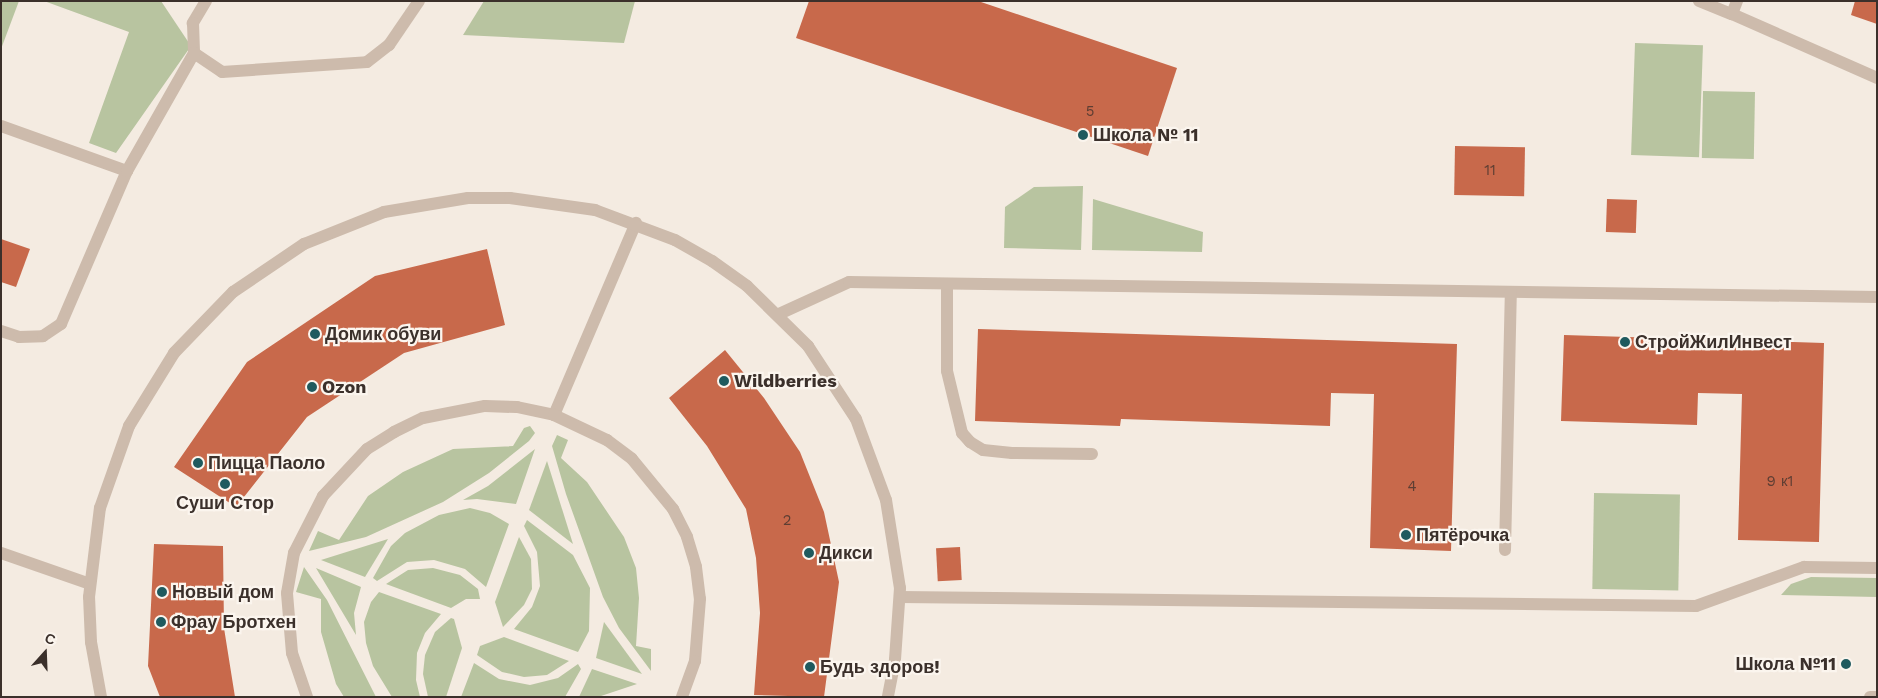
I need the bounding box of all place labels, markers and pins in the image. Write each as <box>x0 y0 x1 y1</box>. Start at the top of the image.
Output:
place label: Школа № 11 <box>1093 124 1199 146</box>
marker: Школа № 11 <box>1077 129 1089 141</box>
place label: Домик обуви <box>325 323 441 345</box>
marker: Домик обуви <box>309 328 321 340</box>
place label: СтройЖилИнвест <box>1635 331 1792 353</box>
marker: СтройЖилИнвест <box>1619 336 1631 348</box>
place label: Wildberries <box>734 370 837 392</box>
marker: Wildberries <box>718 375 730 387</box>
place label: Ozon <box>322 376 366 398</box>
marker: Ozon <box>306 381 318 393</box>
place label: Пицца Паоло <box>208 452 325 474</box>
marker: Пицца Паоло <box>192 457 204 469</box>
marker: Суши Стор <box>219 478 231 490</box>
place label: Суши Стор <box>176 492 274 514</box>
place label: Пятёрочка <box>1416 524 1509 546</box>
marker: Пятёрочка <box>1400 529 1412 541</box>
place label: Дикси <box>819 542 873 564</box>
marker: Дикси <box>803 547 815 559</box>
place label: Новый дом <box>172 581 274 603</box>
marker: Новый дом <box>156 586 168 598</box>
place label: Фрау Бротхен <box>171 611 296 633</box>
marker: Фрау Бротхен <box>155 616 167 628</box>
place label: Школа №11 <box>1736 653 1836 675</box>
place label: Будь здоров! <box>820 656 940 678</box>
marker: Школа №11 <box>1840 658 1852 670</box>
marker: Будь здоров! <box>804 661 816 673</box>

